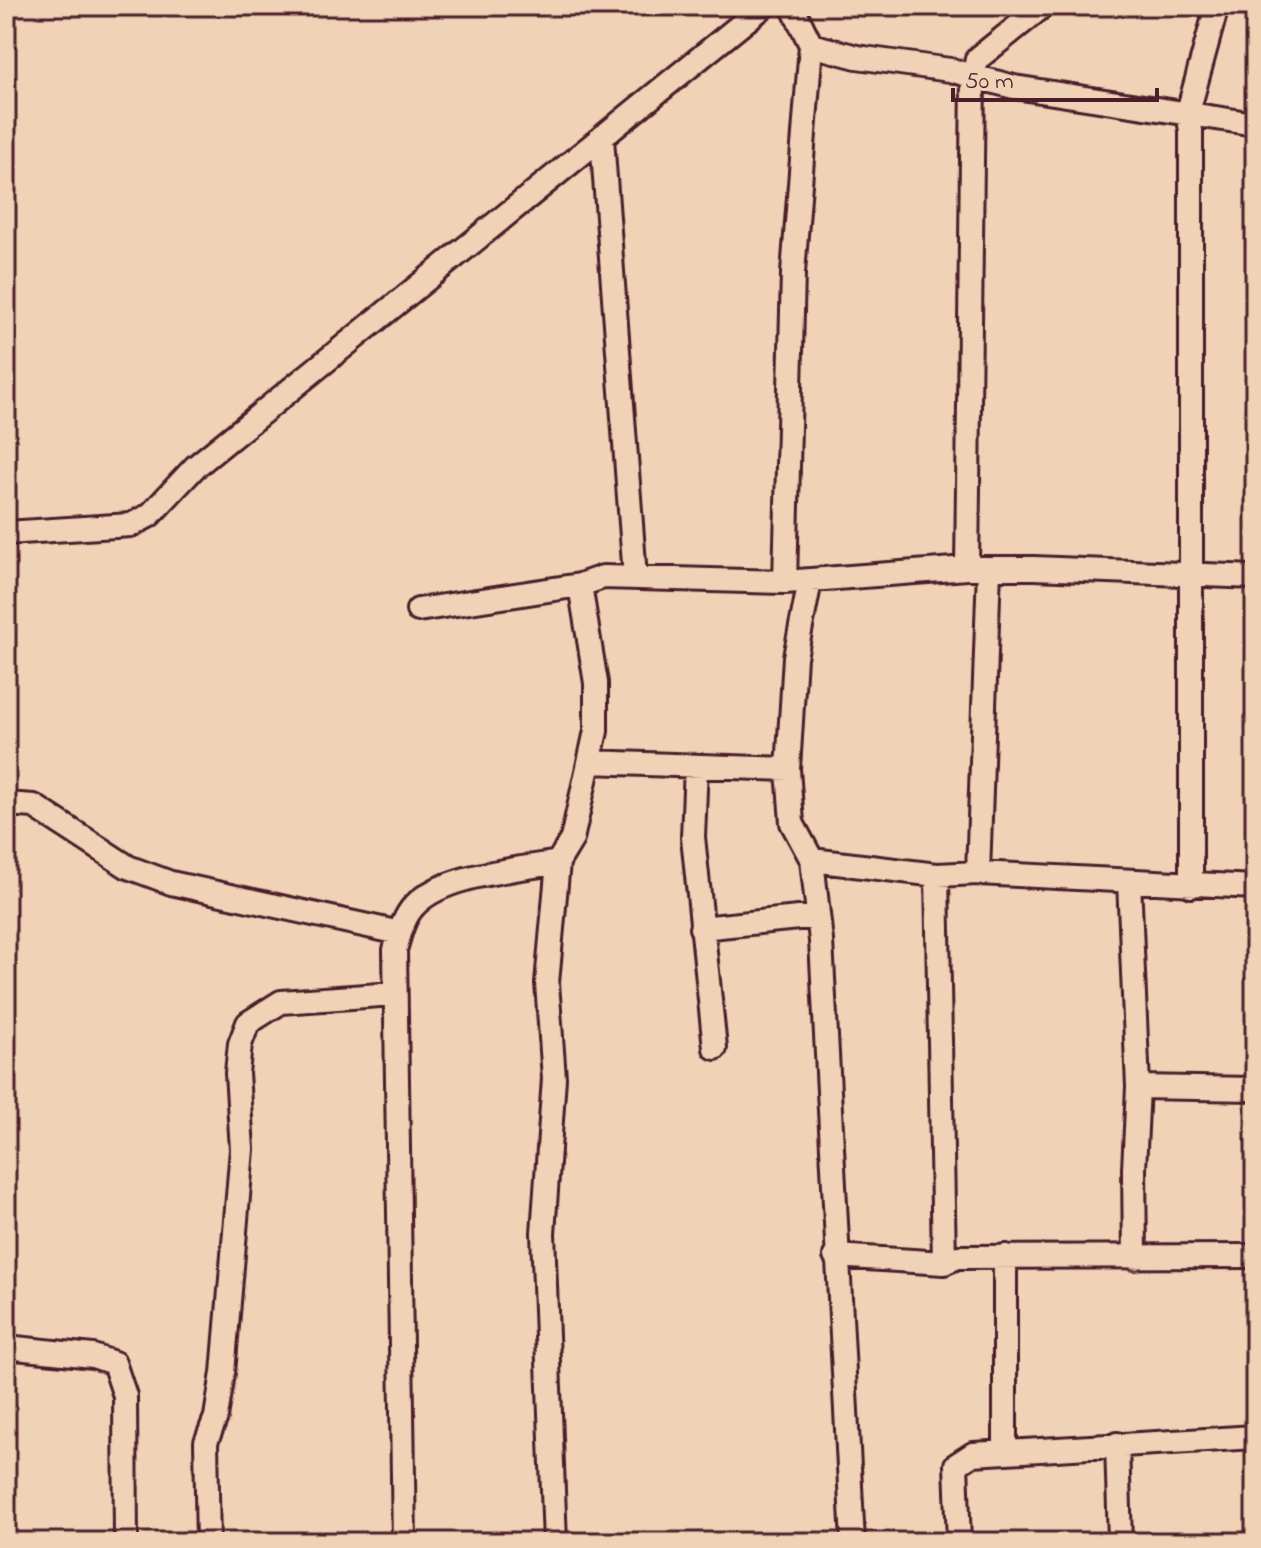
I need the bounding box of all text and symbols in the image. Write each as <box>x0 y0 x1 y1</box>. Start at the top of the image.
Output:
scale bar <box>953 52 1157 102</box>
text: 50 m <box>965 65 1014 100</box>

